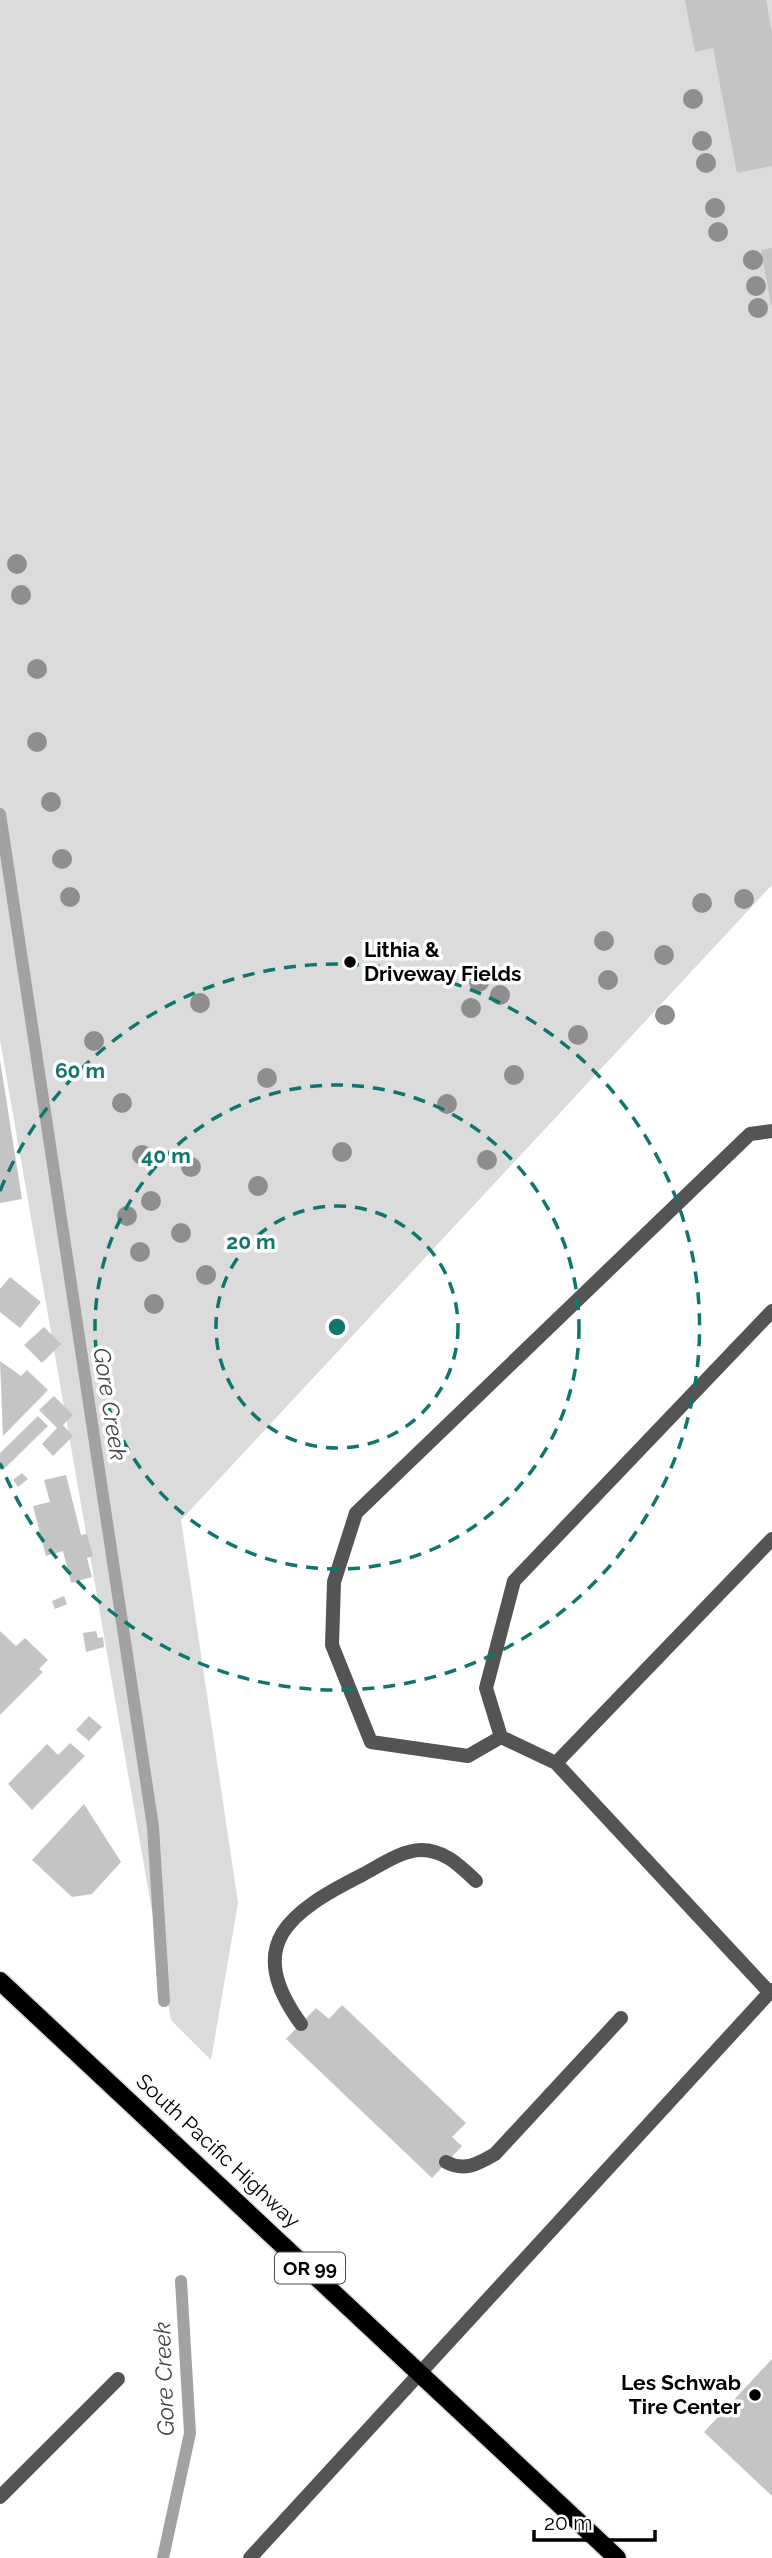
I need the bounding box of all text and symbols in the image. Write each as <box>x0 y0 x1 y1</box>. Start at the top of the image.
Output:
place label: Lithia & Driveway Fields <box>364 937 522 986</box>
marker: Lithia & Driveway Fields <box>342 954 358 970</box>
text: 60 m <box>55 1058 105 1083</box>
text: 40 m <box>141 1143 191 1168</box>
text: 20 m <box>226 1229 276 1254</box>
centre of rings <box>325 1315 349 1339</box>
water label: Gore Creek <box>88 1345 133 1462</box>
street label: South Pacific Highway <box>131 2068 305 2233</box>
road number: OR 99 <box>275 2252 345 2284</box>
water label: Gore Creek <box>148 2322 179 2437</box>
place label: Les Schwab Tire Center <box>621 2370 741 2419</box>
marker: Les Schwab Tire Center <box>747 2387 763 2403</box>
scale bar <box>534 2498 655 2542</box>
text: 20 m <box>544 2510 592 2535</box>

